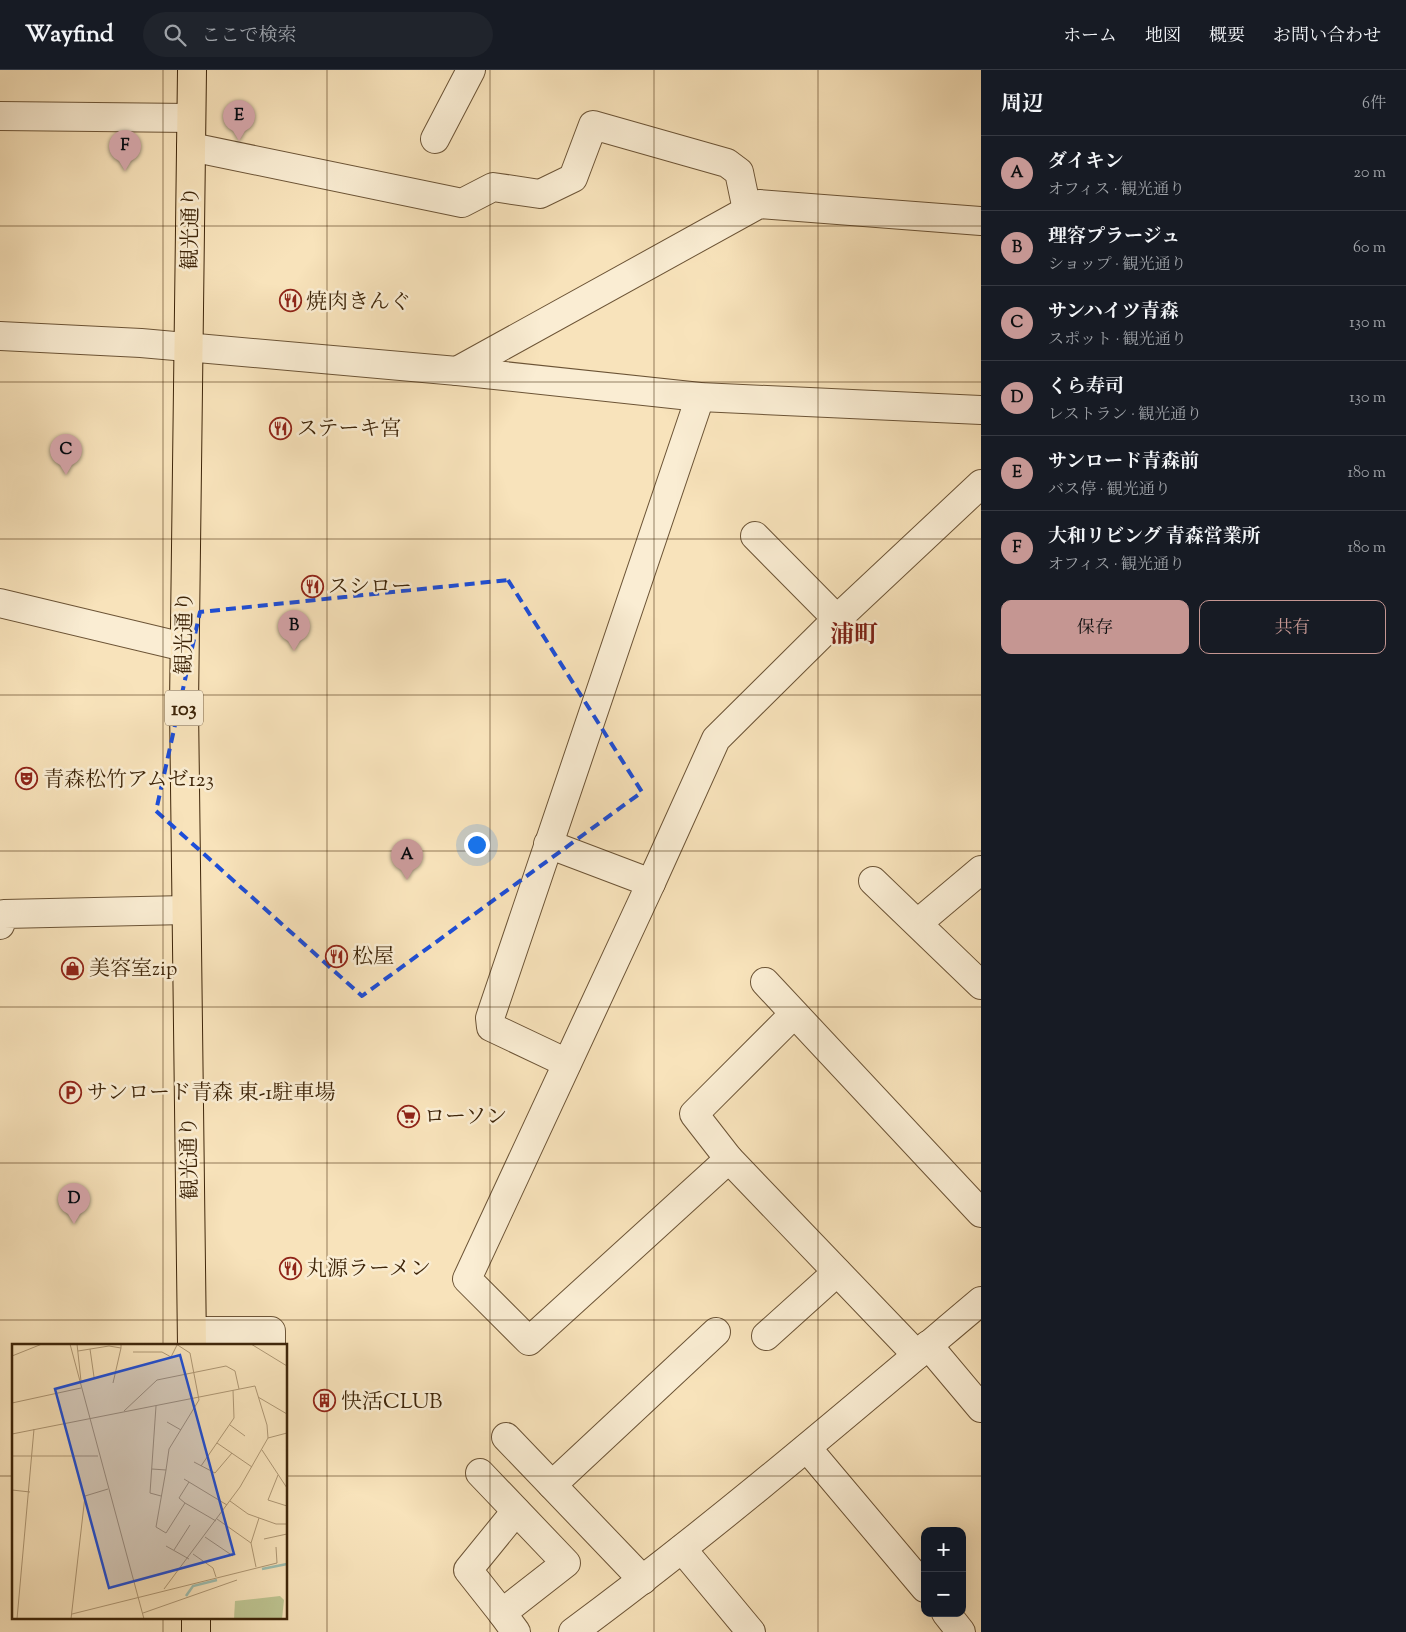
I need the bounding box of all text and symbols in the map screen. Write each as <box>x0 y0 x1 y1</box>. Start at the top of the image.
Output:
search box <box>143 12 493 57</box>
text: Wayfind <box>25 18 113 52</box>
icon: search <box>161 21 189 49</box>
text: ここで検索 <box>201 23 296 50</box>
text: ホーム <box>1063 24 1117 50</box>
text: 地図 <box>1145 24 1181 50</box>
text: 概要 <box>1209 24 1245 50</box>
text: お問い合わせ <box>1273 24 1381 50</box>
text: 周辺 <box>1001 90 1043 120</box>
text: 6件 <box>1362 93 1386 116</box>
pin: E <box>223 100 255 141</box>
pin: F <box>109 130 141 171</box>
text: ダイキン <box>1048 149 1123 176</box>
text: A <box>1011 162 1024 185</box>
text: 20 m <box>1353 162 1386 185</box>
text: オフィス · 観光通り <box>1048 179 1185 202</box>
street label: 観光通り <box>176 186 208 270</box>
text: 理容プラージュ <box>1048 224 1180 251</box>
text: B <box>1012 237 1022 260</box>
text: 60 m <box>1353 237 1386 260</box>
text: ショップ · 観光通り <box>1048 254 1187 277</box>
place label: 焼肉きんぐ <box>306 288 411 318</box>
restaurant icon: 焼肉きんぐ <box>278 289 302 313</box>
text: サンハイツ青森 <box>1048 299 1179 326</box>
text: C <box>1011 312 1023 335</box>
text: 130 m <box>1349 312 1386 335</box>
text: スポット · 観光通り <box>1048 329 1187 352</box>
text: くら寿司 <box>1048 374 1124 401</box>
text: D <box>1011 387 1023 410</box>
text: 130 m <box>1349 387 1386 410</box>
text: レストラン · 観光通り <box>1048 404 1202 427</box>
place label: ステーキ宮 <box>297 415 402 445</box>
restaurant icon: ステーキ宮 <box>269 416 293 440</box>
pin: C <box>50 434 82 475</box>
text: サンロード青森前 <box>1048 449 1199 476</box>
text: E <box>1012 462 1022 485</box>
text: 180 m <box>1347 462 1386 485</box>
text: バス停 · 観光通り <box>1048 479 1171 502</box>
text: 大和リビング 青森営業所 <box>1048 524 1261 551</box>
text: F <box>1013 537 1021 560</box>
text: 180 m <box>1347 537 1386 560</box>
text: オフィス · 観光通り <box>1048 554 1185 577</box>
place label: スシロー <box>328 573 412 603</box>
restaurant icon: スシロー <box>300 574 324 598</box>
street label: 観光通り <box>170 591 202 675</box>
button: 保存 <box>1001 600 1189 654</box>
button: 共有 <box>1199 600 1386 654</box>
pin: B <box>278 610 310 651</box>
district label: 浦町 <box>830 619 878 653</box>
road number: 103 <box>165 690 203 726</box>
place label: 青森松竹アムゼ123 <box>43 766 214 796</box>
theatre icon: 青森松竹アムゼ123 <box>15 767 39 791</box>
your location <box>464 832 490 858</box>
pin: A <box>391 839 423 880</box>
place label: 松屋 <box>352 943 394 973</box>
restaurant icon: 松屋 <box>324 944 348 968</box>
place label: 美容室zip <box>89 955 177 985</box>
shop icon: 美容室zip <box>61 956 85 980</box>
place label: サンロード青森 東-1駐車場 <box>87 1079 336 1109</box>
parking icon: サンロード青森 東-1駐車場 <box>59 1080 83 1104</box>
place label: ローソン <box>424 1103 507 1133</box>
supermarket icon: ローソン <box>396 1104 420 1128</box>
street label: 観光通り <box>175 1116 207 1200</box>
pin: D <box>58 1183 90 1224</box>
place label: 丸源ラーメン <box>306 1255 431 1285</box>
restaurant icon: 丸源ラーメン <box>278 1256 302 1280</box>
inset map <box>12 1344 288 1620</box>
place label: 快活CLUB <box>341 1388 442 1418</box>
building icon: 快活CLUB <box>313 1389 337 1413</box>
map controls <box>921 1527 966 1617</box>
button: + <box>921 1527 966 1572</box>
button: − <box>921 1572 966 1617</box>

